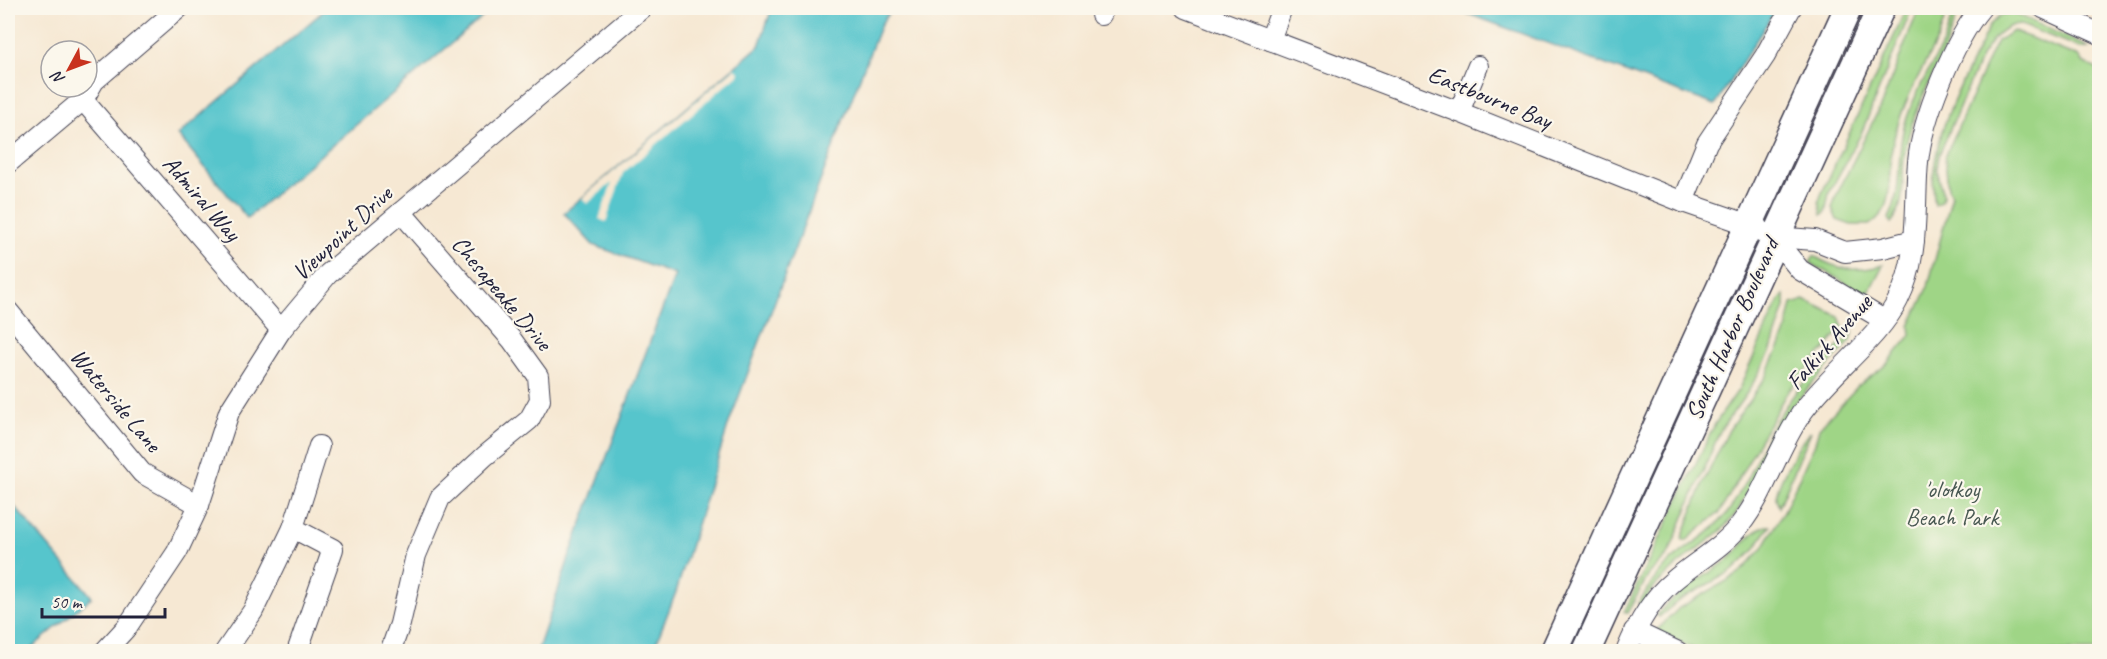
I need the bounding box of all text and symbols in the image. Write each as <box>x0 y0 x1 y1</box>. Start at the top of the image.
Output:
north arrow <box>39 39 99 99</box>
street label: Eastbourne Bay <box>1424 59 1558 136</box>
text: N <box>46 66 69 88</box>
street label: Admiral Way <box>157 149 249 248</box>
street label: Viewpoint Drive <box>286 178 400 287</box>
street label: Chesapeake Drive <box>445 230 560 358</box>
street label: South Harbor Boulevard <box>1678 230 1787 425</box>
street label: Falkirk Avenue <box>1779 287 1880 396</box>
street label: Waterside Lane <box>64 342 170 460</box>
park label: 'olołkoy Beach Park <box>1906 474 2000 532</box>
scale bar <box>42 581 165 619</box>
text: 50 m <box>51 591 84 613</box>

